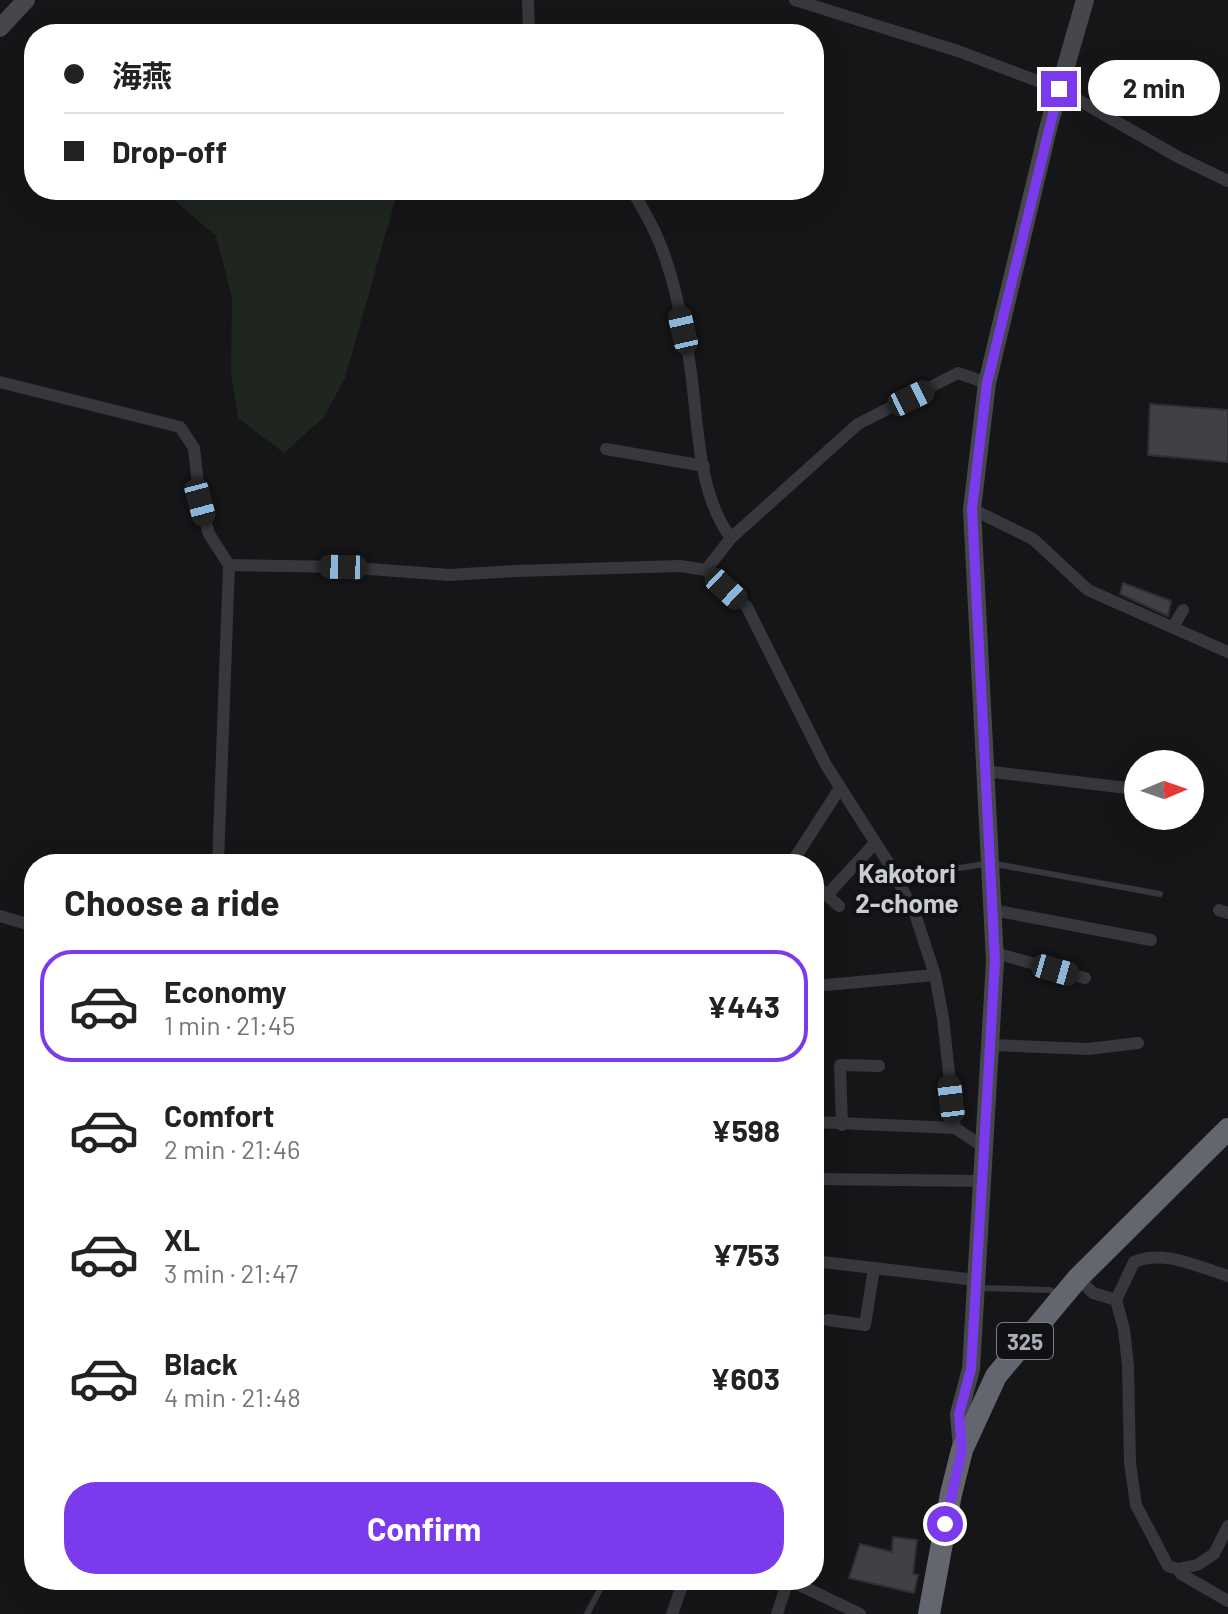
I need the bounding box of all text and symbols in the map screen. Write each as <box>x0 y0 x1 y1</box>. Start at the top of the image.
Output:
text: 海燕 <box>112 57 172 93</box>
callout: 2 min <box>1087 61 1219 117</box>
route end <box>1041 71 1077 107</box>
text: 2 min <box>1123 72 1185 103</box>
text: Drop-off <box>112 133 227 169</box>
car <box>666 304 700 356</box>
car <box>884 377 938 419</box>
car <box>182 476 218 528</box>
car <box>319 555 367 579</box>
car <box>700 564 752 614</box>
north arrow <box>1124 750 1204 830</box>
map controls <box>1124 750 1204 830</box>
district label: Kakotori 2-chome <box>855 857 959 918</box>
text: Choose a ride <box>64 880 280 923</box>
car <box>1029 952 1081 988</box>
icon: car <box>68 970 140 1042</box>
text: Economy <box>164 973 287 1009</box>
text: ¥443 <box>707 988 780 1024</box>
text: 1 min · 21:45 <box>164 1009 295 1040</box>
car <box>936 1074 966 1124</box>
icon: car <box>68 1094 140 1166</box>
text: Comfort <box>164 1097 274 1133</box>
text: ¥598 <box>711 1112 780 1148</box>
text: 2 min · 21:46 <box>164 1133 300 1164</box>
icon: car <box>68 1218 140 1290</box>
text: XL <box>164 1221 200 1257</box>
text: ¥753 <box>712 1236 780 1272</box>
text: 3 min · 21:47 <box>164 1257 298 1288</box>
road number: 325 <box>997 1323 1053 1359</box>
icon: car <box>68 1342 140 1414</box>
text: Black <box>164 1345 238 1381</box>
text: ¥603 <box>710 1360 780 1396</box>
text: 4 min · 21:48 <box>164 1381 301 1412</box>
button: Confirm <box>64 1482 784 1574</box>
route start <box>927 1506 963 1542</box>

